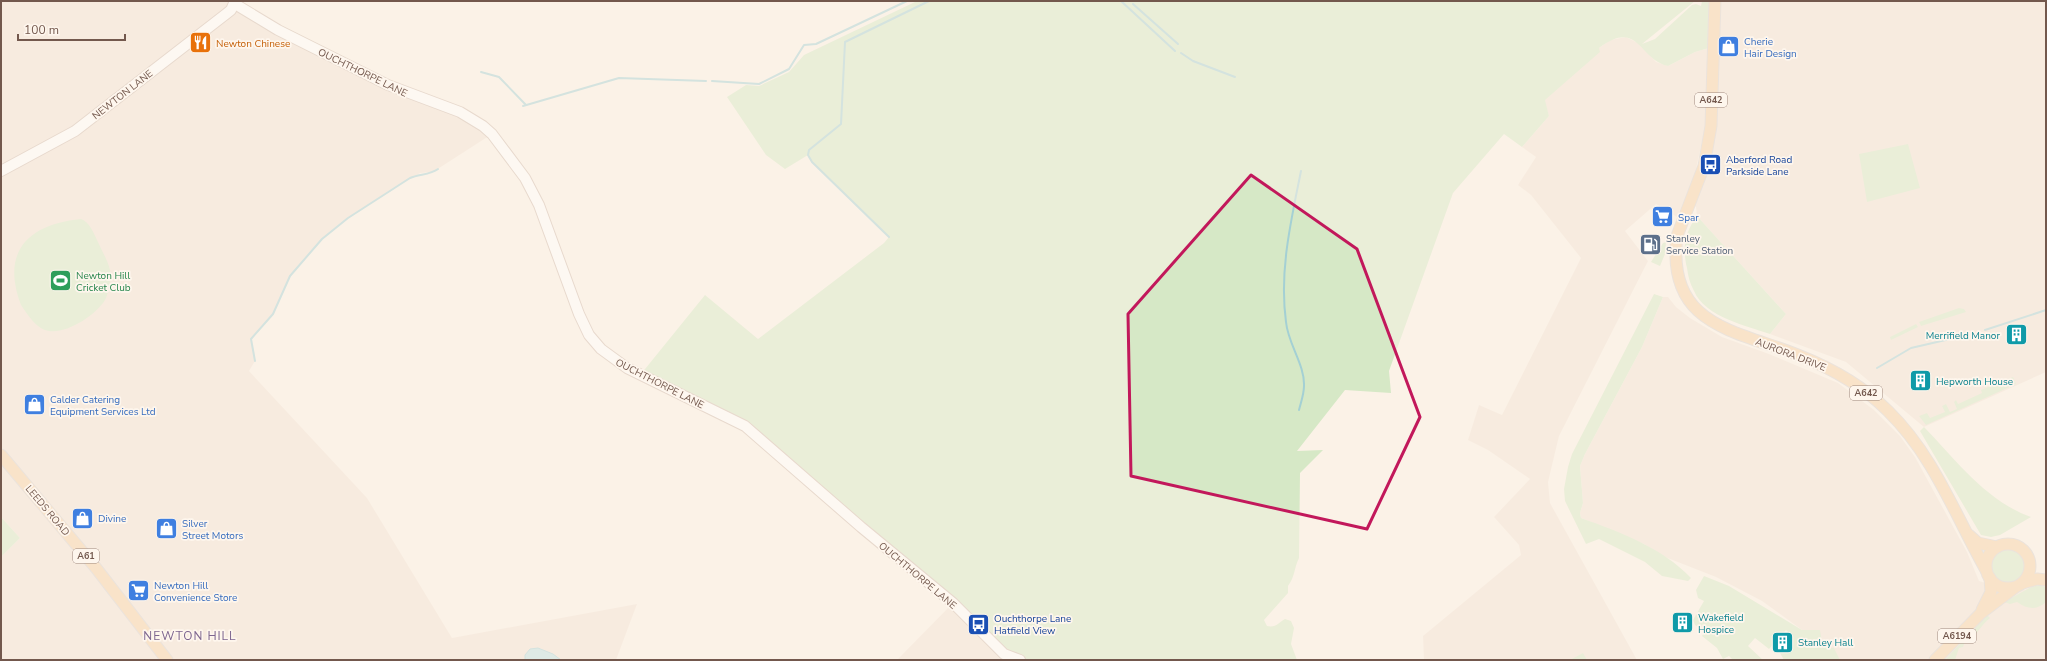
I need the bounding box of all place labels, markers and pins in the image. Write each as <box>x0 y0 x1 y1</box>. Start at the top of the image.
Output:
restaurant icon: Newton Chinese <box>188 30 214 56</box>
shop icon: Cherie Hair Design <box>1716 34 1742 60</box>
place label: Cherie Hair Design <box>1744 35 1797 61</box>
place label: Newton Chinese <box>216 37 290 51</box>
bus stop icon: Aberford Road Parkside Lane <box>1698 152 1724 178</box>
place label: Aberford Road Parkside Lane <box>1726 153 1792 179</box>
supermarket icon: Spar <box>1649 204 1675 230</box>
place label: Spar <box>1678 211 1699 225</box>
fuel station icon: Stanley Service Station <box>1638 231 1664 257</box>
place label: Stanley Service Station <box>1666 232 1733 258</box>
sports icon: Newton Hill Cricket Club <box>47 268 73 294</box>
place label: Newton Hill Cricket Club <box>76 269 131 295</box>
building icon: Merrifield Manor <box>2003 322 2029 348</box>
place label: Merrifield Manor <box>1926 329 2000 343</box>
building icon: Hepworth House <box>1907 368 1933 394</box>
place label: Hepworth House <box>1936 375 2013 389</box>
shop icon: Calder Catering Equipment Services Ltd <box>22 392 48 418</box>
place label: Calder Catering Equipment Services Ltd <box>50 393 156 419</box>
shop icon: Divine <box>70 505 96 531</box>
place label: Divine <box>98 512 126 526</box>
shop icon: Silver Street Motors <box>153 516 179 542</box>
place label: Silver Street Motors <box>182 517 243 543</box>
supermarket icon: Newton Hill Convenience Store <box>126 578 152 604</box>
place label: Newton Hill Convenience Store <box>154 579 237 605</box>
building icon: Wakefield Hospice <box>1670 610 1696 636</box>
bus stop icon: Ouchthorpe Lane Hatfield View <box>965 611 991 637</box>
place label: Wakefield Hospice <box>1698 611 1744 637</box>
place label: Ouchthorpe Lane Hatfield View <box>994 612 1071 638</box>
building icon: Stanley Hall <box>1769 629 1795 655</box>
place label: Stanley Hall <box>1798 636 1853 650</box>

